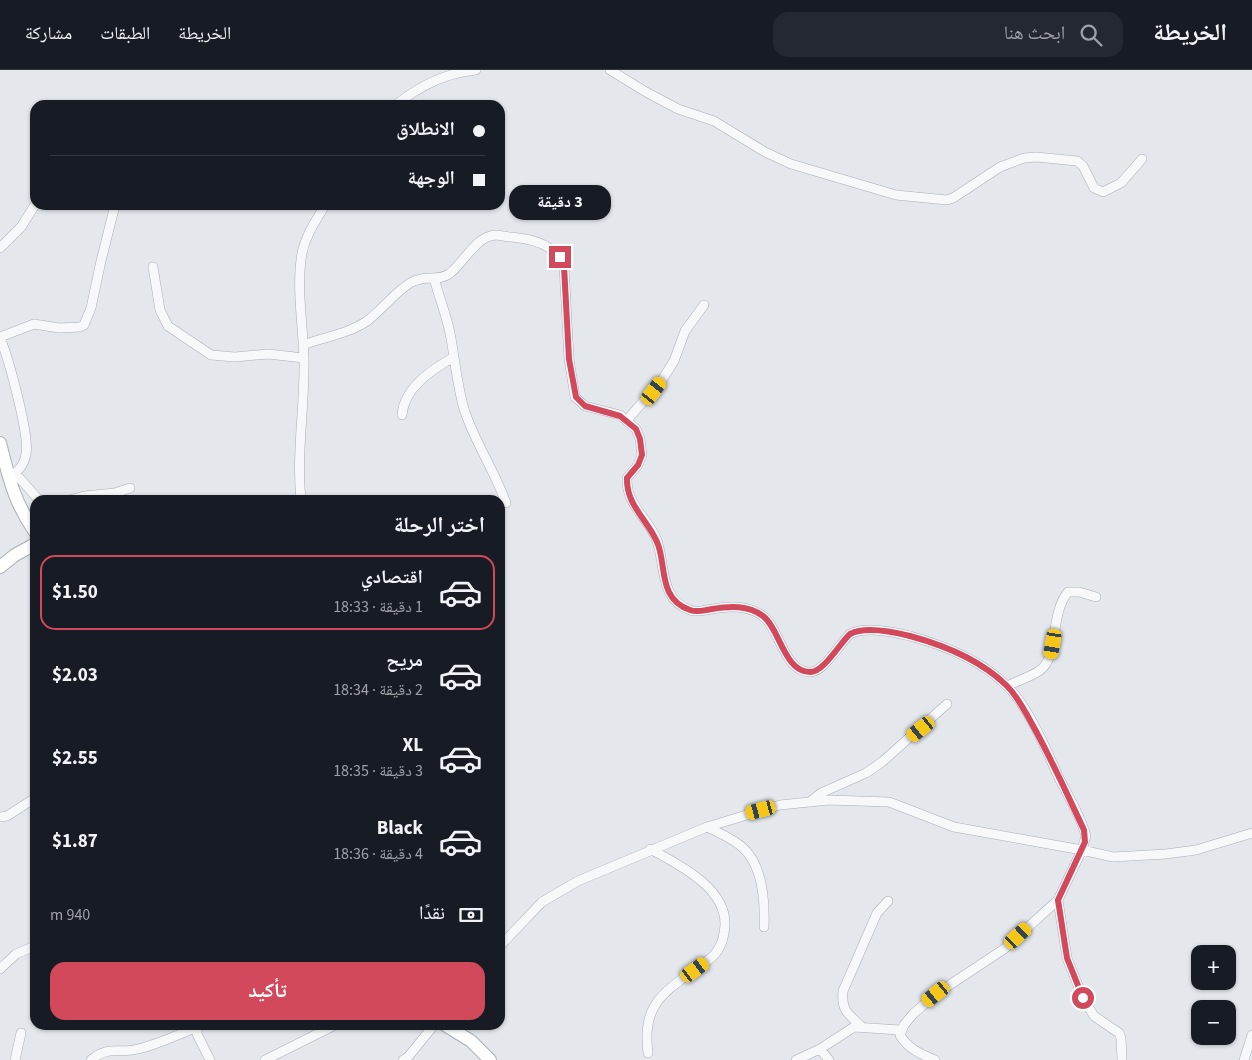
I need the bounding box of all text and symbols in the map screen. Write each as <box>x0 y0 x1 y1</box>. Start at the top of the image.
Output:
search box <box>773 12 1123 57</box>
text: الخريطة <box>1153 15 1227 50</box>
text: ابحث هنا <box>1004 20 1065 47</box>
text: مشاركة <box>25 21 72 46</box>
text: الطبقات <box>100 21 150 46</box>
text: الخريطة <box>178 21 231 46</box>
icon: search <box>1077 21 1105 49</box>
text: الانطلاق <box>396 116 455 143</box>
text: الوجهة <box>407 165 455 192</box>
callout: 3 دقيقة <box>509 184 611 220</box>
text: 3 دقيقة <box>537 191 583 213</box>
route end <box>549 246 571 268</box>
car <box>638 375 669 407</box>
text: اختر الرحلة <box>394 509 485 541</box>
text: اقتصادي <box>361 564 423 591</box>
icon: car <box>438 570 483 615</box>
text: $1.50 <box>52 579 98 606</box>
text: 1 دقيقة · 18:33 <box>333 596 423 618</box>
car <box>1043 628 1062 660</box>
text: مريح <box>386 647 423 674</box>
icon: car <box>438 653 483 698</box>
text: $2.03 <box>52 662 98 689</box>
text: 2 دقيقة · 18:34 <box>333 679 423 701</box>
car <box>904 714 937 744</box>
text: XL <box>402 732 423 759</box>
icon: car <box>438 736 483 781</box>
text: $2.55 <box>52 745 98 772</box>
text: 3 دقيقة · 18:35 <box>333 760 423 782</box>
car <box>744 799 777 821</box>
text: Black <box>377 815 423 842</box>
icon: car <box>438 819 483 864</box>
text: $1.87 <box>52 828 98 855</box>
text: 4 دقيقة · 18:36 <box>333 843 423 865</box>
text: نقدًا <box>419 900 445 927</box>
icon: cash <box>457 901 485 929</box>
text: 940 m <box>50 904 90 926</box>
car <box>1001 920 1034 952</box>
map controls <box>1191 945 1236 1045</box>
button: + <box>1191 945 1236 990</box>
car <box>678 955 711 985</box>
button: تأكيد <box>50 962 485 1020</box>
car <box>919 979 952 1009</box>
route start <box>1072 987 1094 1009</box>
button: − <box>1191 1000 1236 1045</box>

